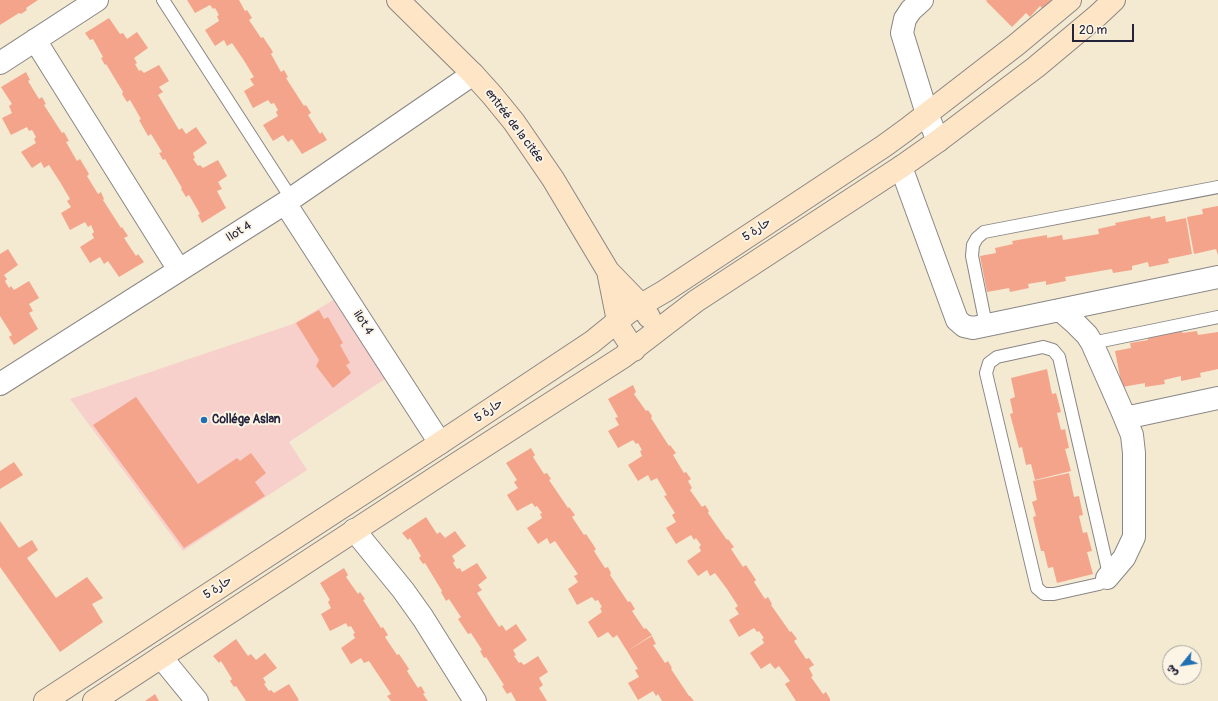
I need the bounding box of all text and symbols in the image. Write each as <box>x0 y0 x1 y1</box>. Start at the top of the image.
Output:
scale bar <box>1074 16 1136 42</box>
text: 20 m <box>1079 23 1107 38</box>
street label: entréé de la citée <box>482 87 546 165</box>
street label: حارة 5 <box>740 215 774 245</box>
street label: Ilot 4 <box>224 219 254 245</box>
street label: ilot 4 <box>350 308 376 338</box>
street label: حارة 5 <box>472 396 506 426</box>
place label: Collége Aslan <box>212 413 281 427</box>
marker: Collége Aslan <box>199 415 209 425</box>
street label: حارة 5 <box>201 573 235 603</box>
north arrow <box>1162 645 1202 685</box>
text: ش <box>1163 662 1181 679</box>

